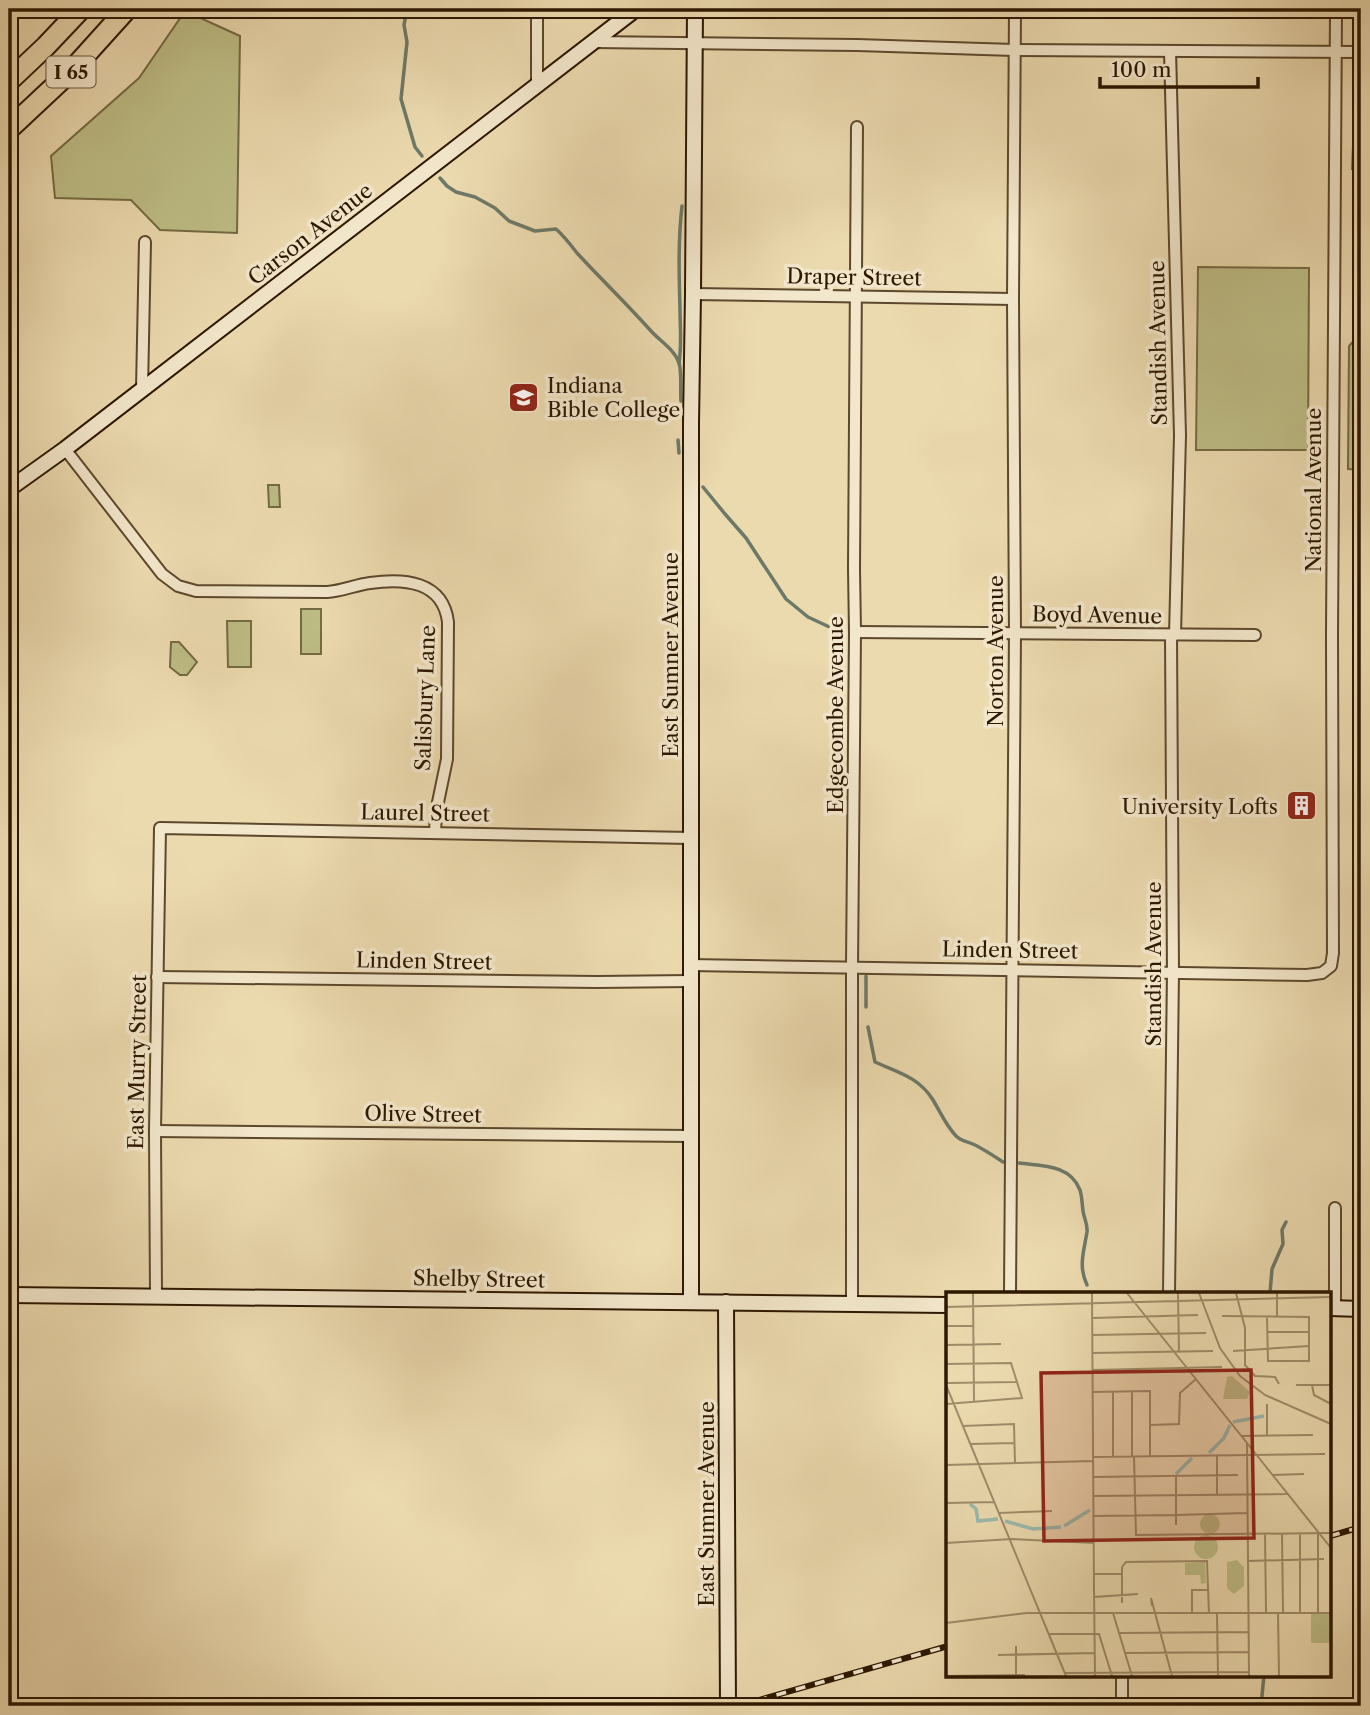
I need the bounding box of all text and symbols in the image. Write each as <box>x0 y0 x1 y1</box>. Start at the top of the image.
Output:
scale bar <box>1100 46 1258 90</box>
road number: I 65 <box>46 57 96 88</box>
text: 100 m <box>1111 57 1172 82</box>
street label: Carson Avenue <box>243 178 377 290</box>
street label: Standish Avenue <box>1144 260 1172 426</box>
street label: Draper Street <box>786 263 922 291</box>
place label: Indiana Bible College <box>547 373 680 422</box>
school or university icon: Indiana Bible College <box>507 380 541 414</box>
street label: National Avenue <box>1301 408 1326 572</box>
street label: East Sumner Avenue <box>658 552 683 758</box>
street label: Norton Avenue <box>983 575 1008 727</box>
street label: Boyd Avenue <box>1032 601 1162 629</box>
street label: Edgecombe Avenue <box>823 616 848 814</box>
street label: Salisbury Lane <box>410 625 440 771</box>
building icon: University Lofts <box>1284 789 1318 823</box>
place label: University Lofts <box>1122 794 1278 819</box>
street label: Laurel Street <box>360 799 491 827</box>
street label: Standish Avenue <box>1141 881 1166 1047</box>
street label: Linden Street <box>942 936 1079 964</box>
street label: Linden Street <box>356 947 493 975</box>
street label: East Murry Street <box>123 974 151 1150</box>
street label: Olive Street <box>364 1100 482 1128</box>
street label: Shelby Street <box>413 1265 546 1293</box>
inset map <box>946 1292 1332 1676</box>
street label: East Sumner Avenue <box>694 1401 719 1607</box>

